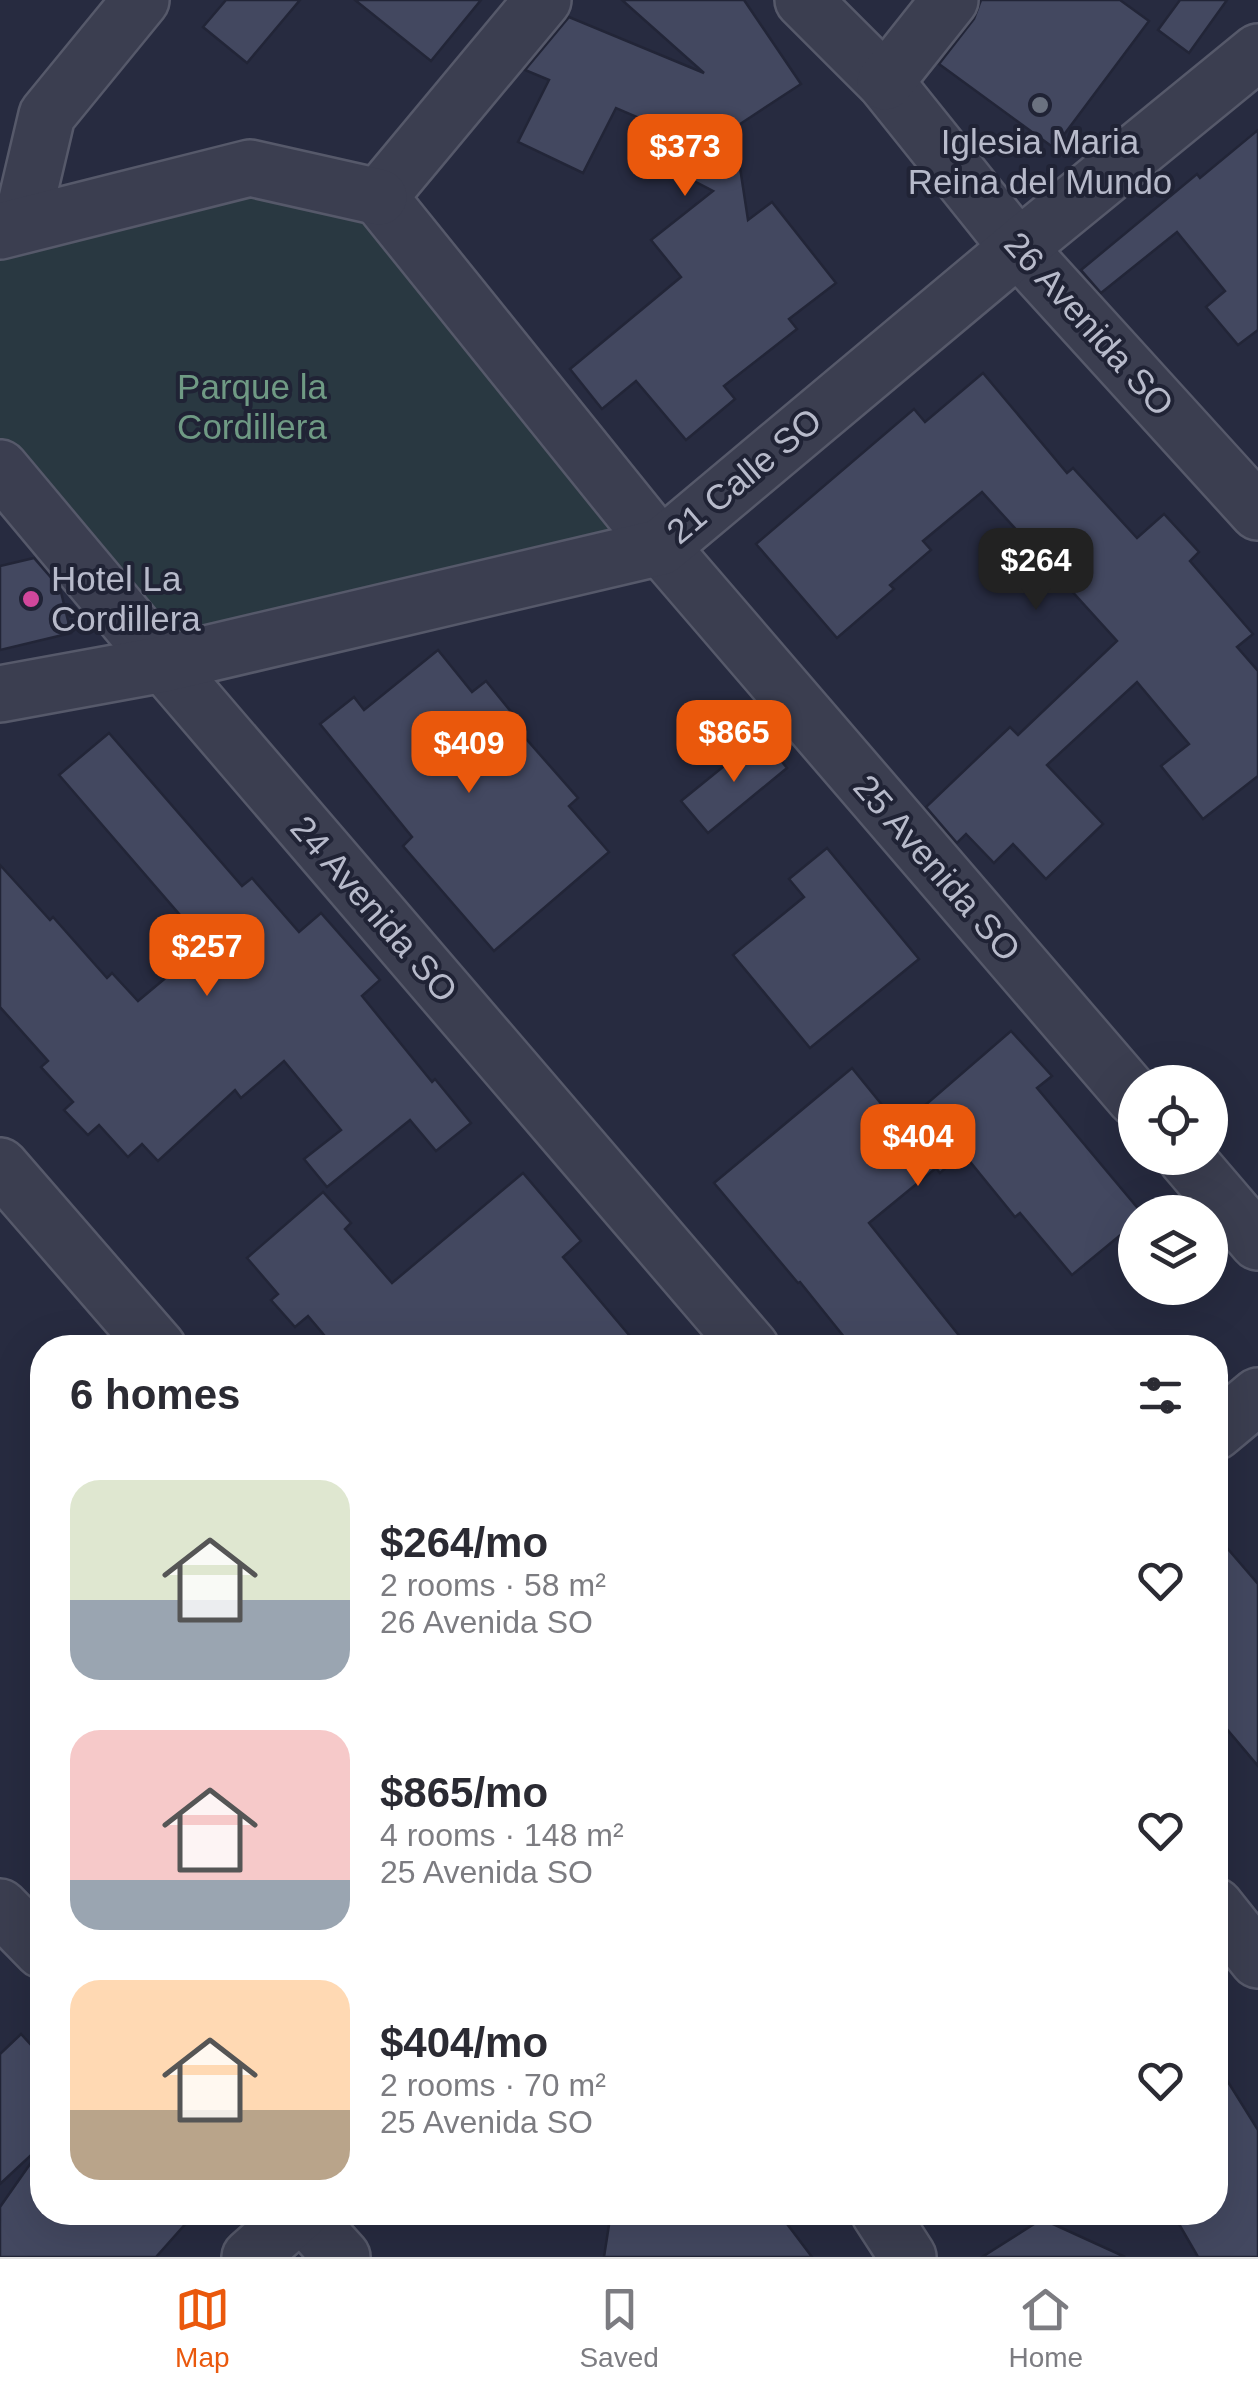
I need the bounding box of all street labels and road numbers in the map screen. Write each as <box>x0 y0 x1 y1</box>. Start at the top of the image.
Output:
street label: 26 Avenida SO <box>997 224 1182 423</box>
street label: 21 Calle SO <box>659 400 828 551</box>
street label: 25 Avenida SO <box>846 767 1028 968</box>
street label: 24 Avenida SO <box>283 808 465 1009</box>

